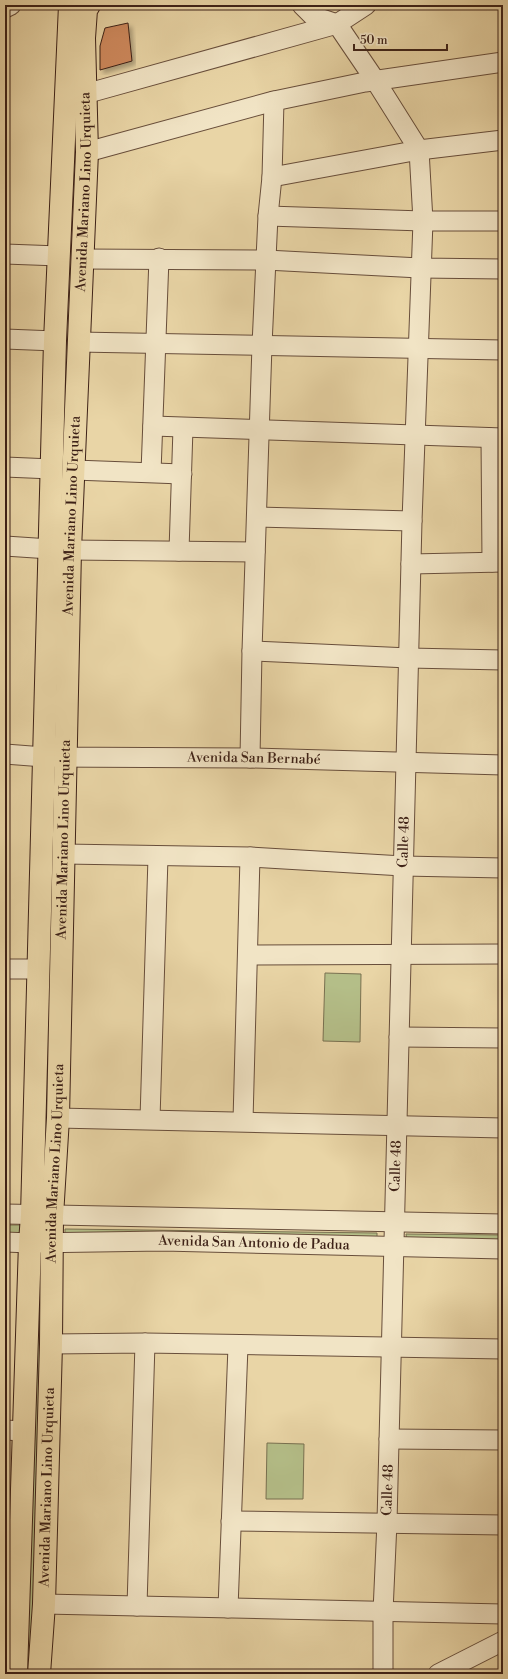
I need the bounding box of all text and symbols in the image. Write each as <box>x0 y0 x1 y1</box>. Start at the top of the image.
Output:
scale bar <box>354 26 447 52</box>
text: 50 m <box>360 33 388 48</box>
street label: Avenida Mariano Lino Urquieta <box>72 91 96 293</box>
street label: Avenida Mariano Lino Urquieta <box>60 414 85 617</box>
street label: Avenida Mariano Lino Urquieta <box>53 738 75 941</box>
street label: Avenida San Bernabé <box>186 749 321 769</box>
street label: Calle 48 <box>394 816 414 868</box>
street label: Avenida Mariano Lino Urquieta <box>43 1062 68 1264</box>
street label: Calle 48 <box>386 1140 406 1192</box>
street label: Avenida San Antonio de Padua <box>157 1232 351 1254</box>
street label: Avenida Mariano Lino Urquieta <box>35 1386 59 1588</box>
street label: Calle 48 <box>378 1464 398 1516</box>

